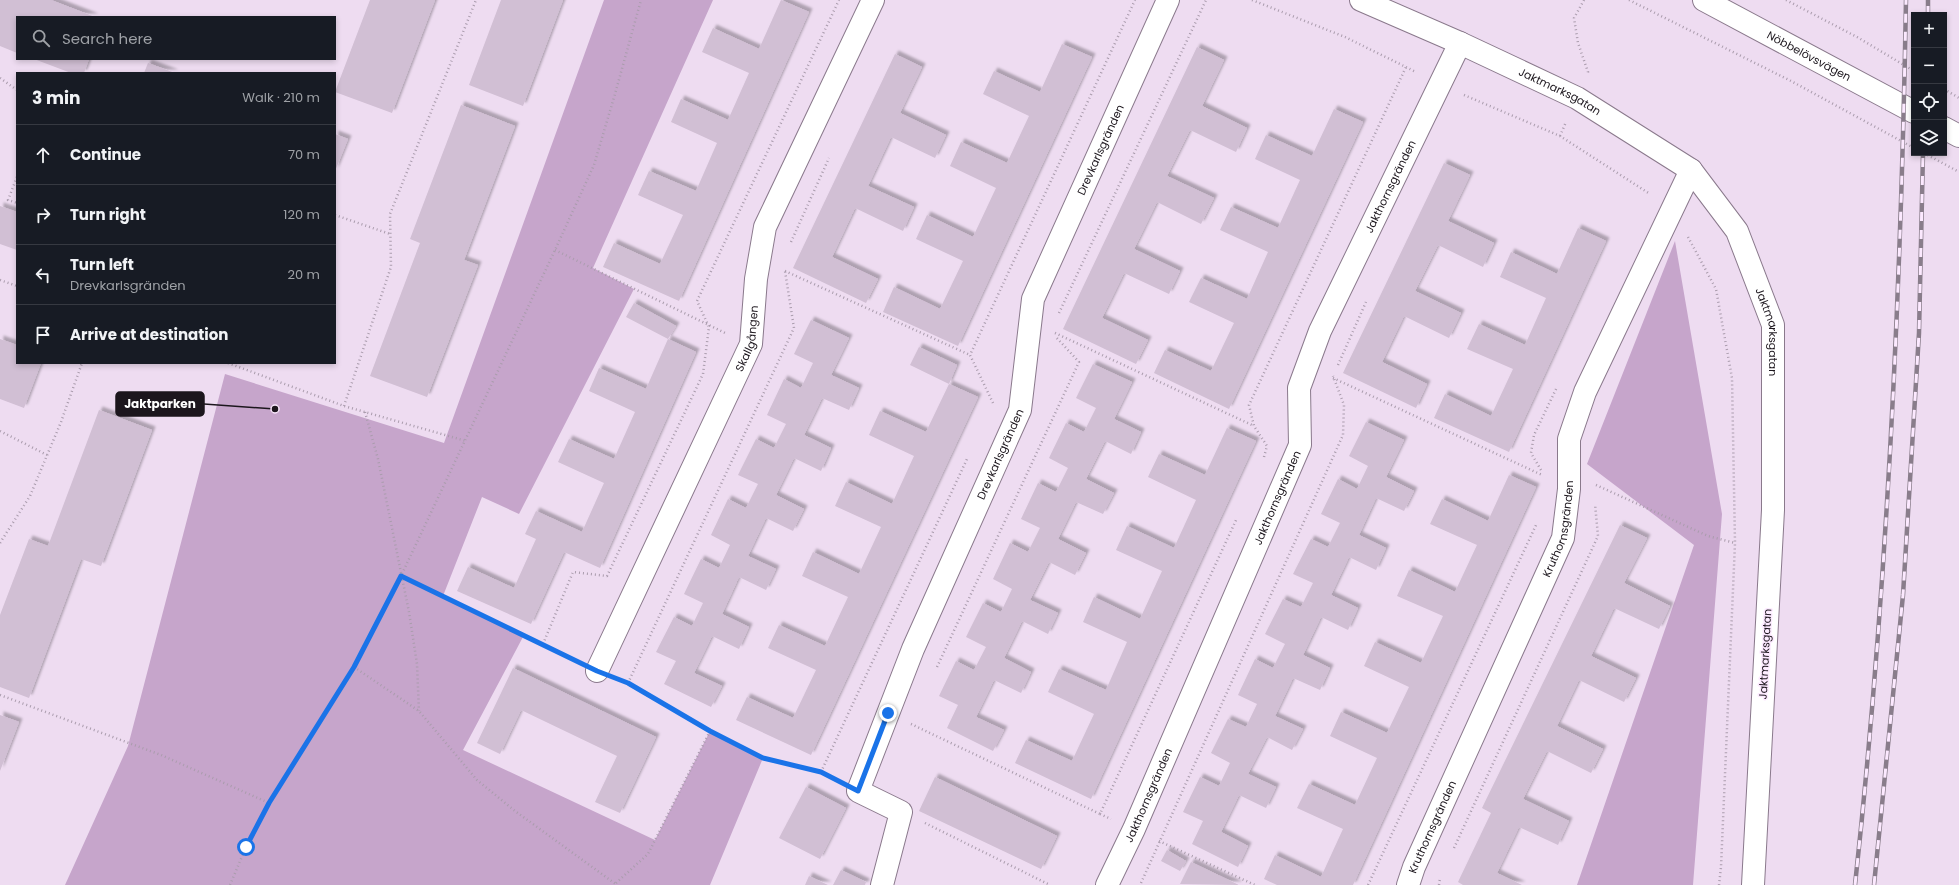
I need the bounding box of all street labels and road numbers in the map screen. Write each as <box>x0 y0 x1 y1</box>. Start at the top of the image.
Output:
street label: Nöbbelövsvägen <box>1764 27 1854 85</box>
street label: Jaktmarksgatan <box>1516 64 1604 119</box>
street label: Drevkarlsgränden <box>1073 102 1128 198</box>
street label: Jakthornsgränden <box>1361 137 1420 235</box>
street label: Jaktmarksgatan <box>1751 285 1781 376</box>
street label: Skallgången <box>731 305 762 374</box>
street label: Drevkarlsgränden <box>973 406 1028 502</box>
street label: Jakthornsgränden <box>1250 448 1305 547</box>
street label: Kruthornsgränden <box>1538 480 1577 580</box>
street label: Jaktmarksgatan <box>1755 608 1775 700</box>
street label: Jakthornsgränden <box>1121 746 1176 845</box>
street label: Kruthornsgränden <box>1405 778 1460 875</box>

